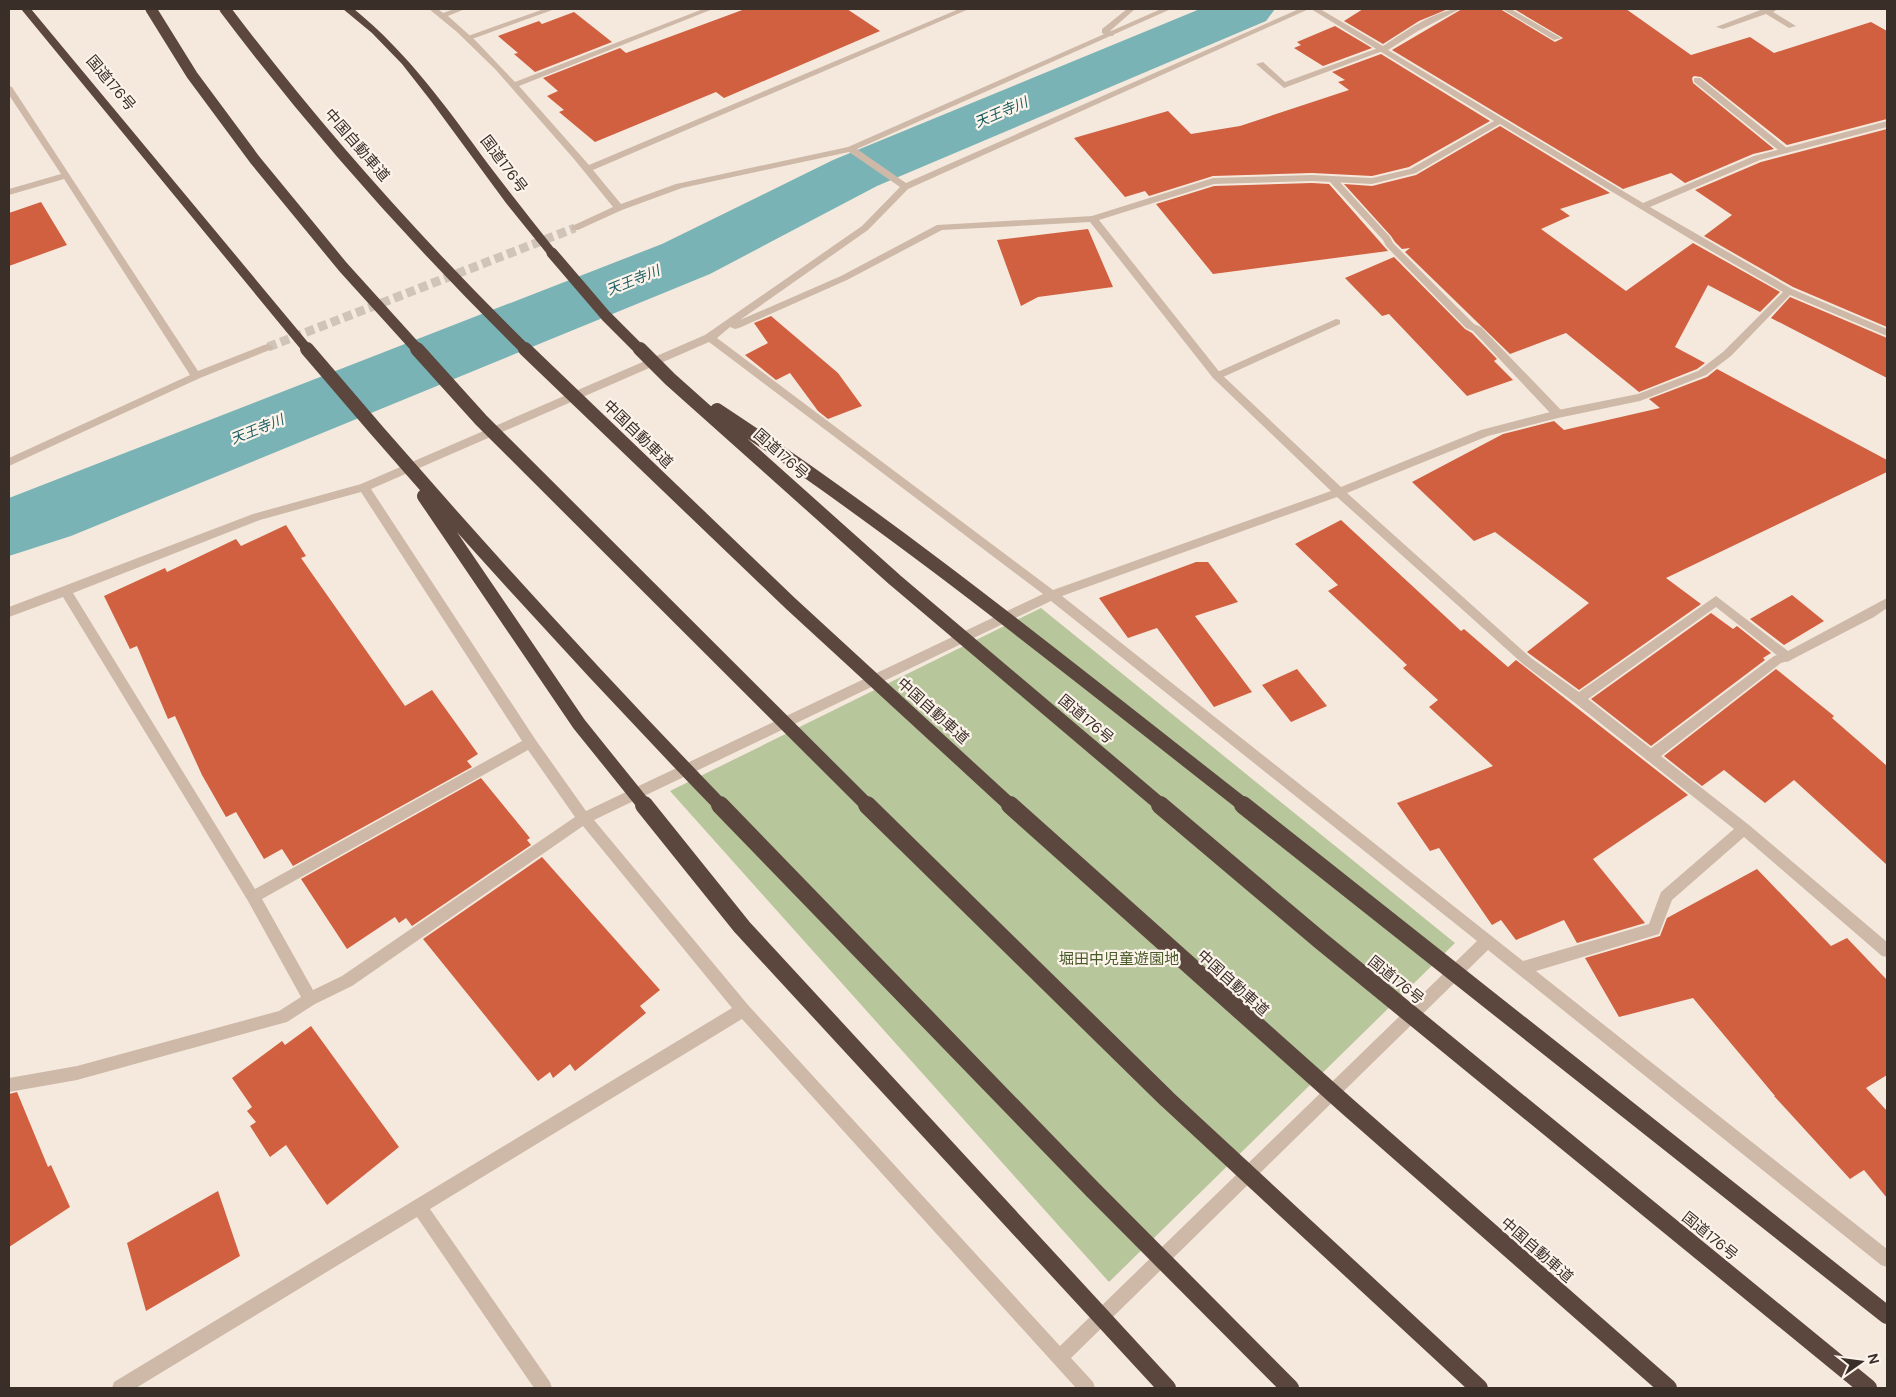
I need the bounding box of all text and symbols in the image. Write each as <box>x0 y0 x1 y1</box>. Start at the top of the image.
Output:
street label: 国道176号 <box>82 51 140 115</box>
water label: 天王寺川 <box>972 92 1032 131</box>
street label: 中国自動車道 <box>320 104 394 186</box>
street label: 国道176号 <box>476 131 532 197</box>
water label: 天王寺川 <box>604 260 664 299</box>
street label: 中国自動車道 <box>599 396 677 472</box>
water label: 天王寺川 <box>228 409 288 448</box>
street label: 国道176号 <box>750 424 812 484</box>
street label: 中国自動車道 <box>893 673 973 749</box>
street label: 国道176号 <box>1054 690 1118 748</box>
street label: 中国自動車道 <box>1193 945 1273 1021</box>
park label: 堀田中児童遊園地 <box>1059 949 1179 969</box>
street label: 国道176号 <box>1364 951 1428 1009</box>
street label: 国道176号 <box>1678 1207 1742 1265</box>
street label: 中国自動車道 <box>1496 1213 1578 1287</box>
north arrow <box>1836 1337 1886 1387</box>
text: N <box>1864 1352 1884 1366</box>

